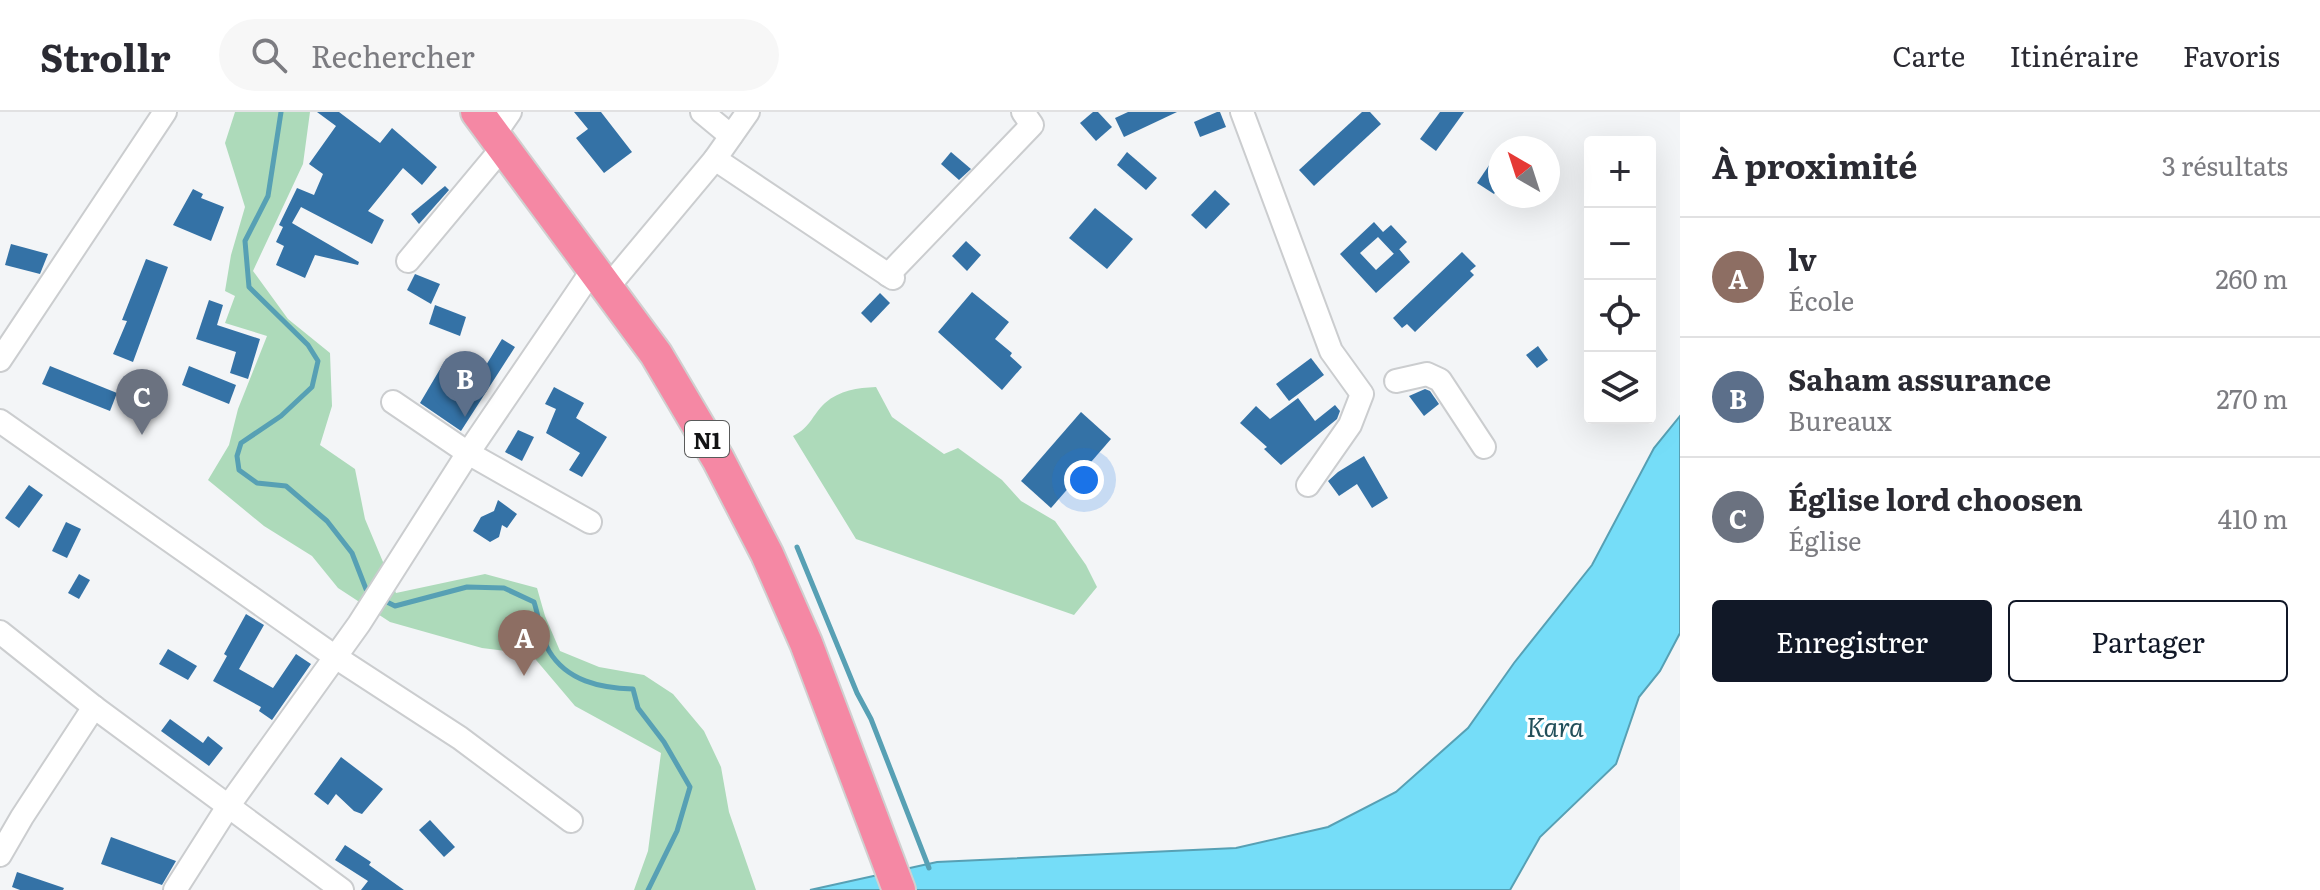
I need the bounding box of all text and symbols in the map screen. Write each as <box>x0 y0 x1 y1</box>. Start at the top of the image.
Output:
search box <box>219 19 779 91</box>
text: Strollr <box>40 27 171 84</box>
icon: search <box>247 33 291 77</box>
text: Rechercher <box>311 33 475 77</box>
text: Carte <box>1892 34 1965 76</box>
text: Itinéraire <box>2009 34 2139 76</box>
text: Favoris <box>2183 34 2280 76</box>
north arrow <box>1488 136 1560 208</box>
map controls <box>1584 136 1656 424</box>
button: + <box>1584 136 1656 208</box>
text: À proximité <box>1712 139 1917 189</box>
text: 3 résultats <box>2162 145 2288 184</box>
button: − <box>1584 208 1656 280</box>
text: lv <box>1788 236 1817 280</box>
text: A <box>1728 258 1748 297</box>
text: 260 m <box>2215 258 2288 297</box>
button: locate <box>1584 280 1656 352</box>
text: École <box>1788 280 1854 319</box>
pin: B <box>439 351 491 417</box>
button: layers <box>1584 352 1656 424</box>
text: Saham assurance <box>1788 356 2051 400</box>
pin: C <box>116 369 168 435</box>
text: B <box>1729 378 1747 417</box>
text: 270 m <box>2216 378 2288 417</box>
text: Bureaux <box>1788 400 1892 439</box>
road number: N1 <box>685 421 729 457</box>
your location <box>1064 460 1104 500</box>
text: Église lord choosen <box>1788 476 2083 520</box>
text: C <box>1729 498 1747 537</box>
text: 410 m <box>2218 498 2288 537</box>
text: Église <box>1788 520 1861 559</box>
button: Enregistrer <box>1712 600 1992 682</box>
button: Partager <box>2008 600 2288 682</box>
pin: A <box>498 610 550 676</box>
water label: Kara <box>1526 706 1584 745</box>

